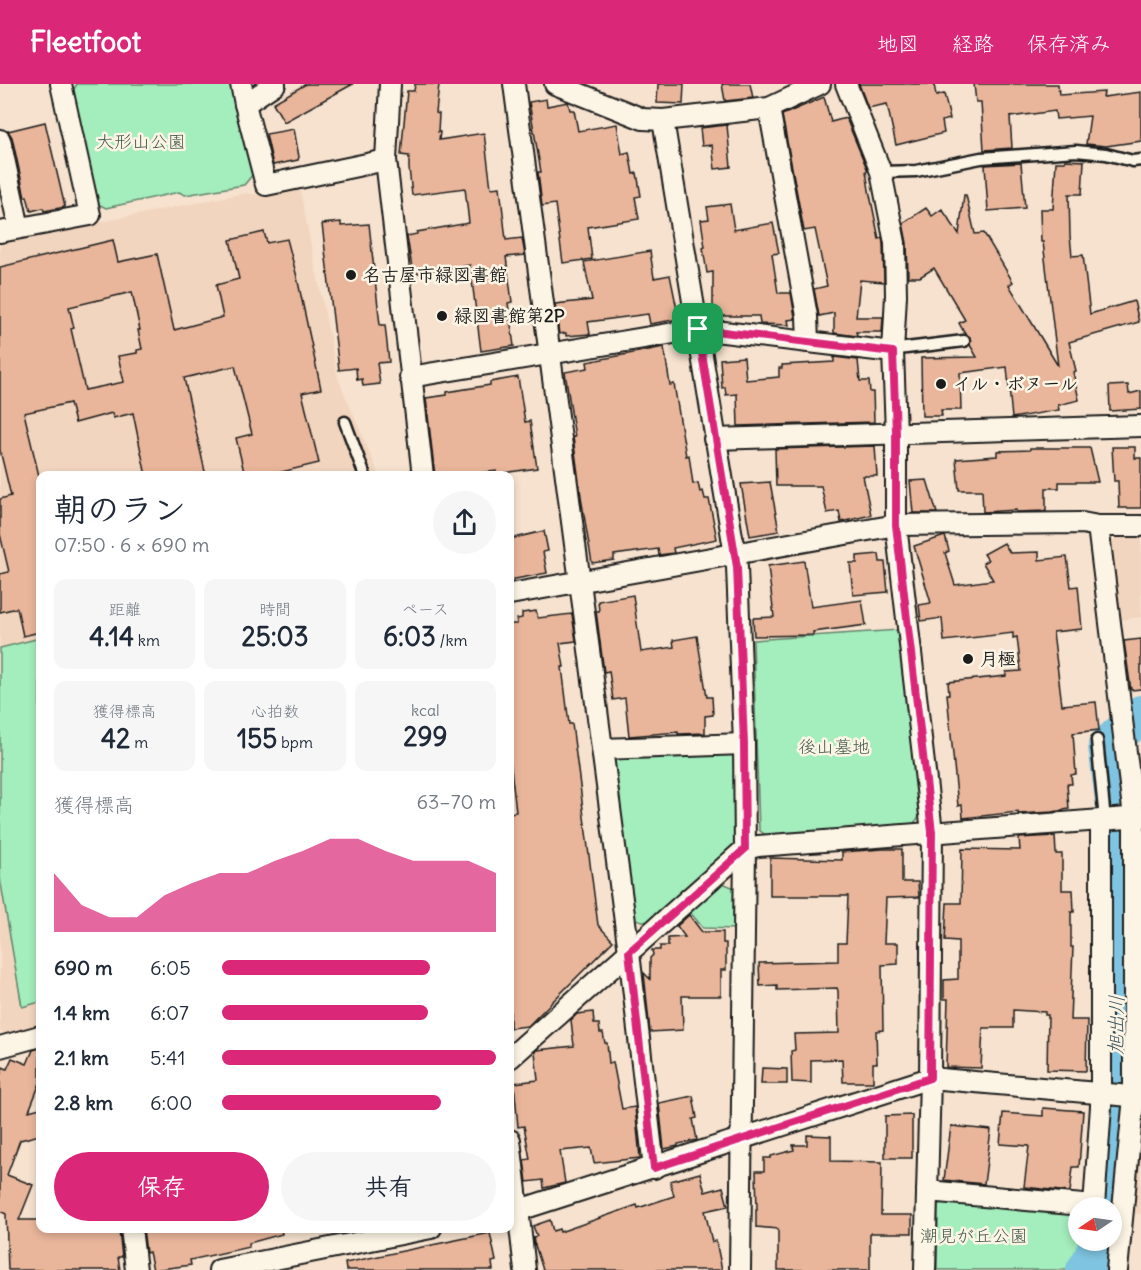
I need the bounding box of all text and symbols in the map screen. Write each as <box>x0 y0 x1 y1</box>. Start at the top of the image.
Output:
text: Fleetfoot <box>30 24 141 60</box>
text: 地図 <box>877 30 919 57</box>
text: 経路 <box>952 30 994 57</box>
text: 保存済み <box>1027 30 1111 57</box>
park label: 大形山公園 <box>96 130 186 153</box>
place label: 名古屋市緑図書館 <box>363 263 507 286</box>
marker: 名古屋市緑図書館 <box>344 268 358 282</box>
pin <box>672 303 723 354</box>
place label: 緑図書館第2P <box>454 304 565 327</box>
marker: 緑図書館第2P <box>435 309 449 323</box>
icon: arrive <box>681 312 714 345</box>
place label: イル・ボヌール <box>953 372 1078 395</box>
marker: イル・ボヌール <box>934 377 948 391</box>
text: 朝のラン <box>54 488 186 530</box>
button: share <box>433 491 496 554</box>
text: 07:50 · 6 × 690 m <box>54 532 209 557</box>
text: 距離 <box>109 599 141 619</box>
text: 時間 <box>259 599 291 619</box>
text: ペース <box>402 599 449 619</box>
text: 4.14 <box>89 620 134 653</box>
text: 25:03 <box>242 620 308 653</box>
text: 6:03 <box>383 620 436 653</box>
text: km <box>134 630 160 650</box>
text: /km <box>436 630 468 650</box>
place label: 月極 <box>980 647 1016 670</box>
marker: 月極 <box>961 652 975 666</box>
text: kcal <box>411 700 440 720</box>
text: 獲得標高 <box>93 701 157 721</box>
text: 心拍数 <box>251 701 299 721</box>
text: 299 <box>403 720 447 753</box>
text: 42 <box>101 722 130 755</box>
text: 155 <box>237 722 277 755</box>
text: m <box>130 732 148 752</box>
text: bpm <box>277 732 313 752</box>
park label: 後山墓地 <box>798 735 870 758</box>
text: 63–70 m <box>416 789 496 814</box>
text: 獲得標高 <box>54 792 134 817</box>
text: 690 m <box>54 955 113 980</box>
text: 6:05 <box>150 955 191 980</box>
water label: 旭出川 <box>1102 995 1129 1055</box>
text: 1.4 km <box>54 1000 110 1025</box>
text: 6:07 <box>150 1000 189 1025</box>
text: 2.1 km <box>54 1045 109 1070</box>
text: 5:41 <box>150 1045 185 1070</box>
text: 2.8 km <box>54 1090 113 1115</box>
text: 6:00 <box>150 1090 192 1115</box>
button: 保存 <box>54 1152 269 1221</box>
button: 共有 <box>281 1152 496 1221</box>
north arrow <box>1068 1197 1122 1251</box>
map controls <box>1068 1197 1122 1251</box>
park label: 潮見が丘公園 <box>920 1224 1028 1247</box>

